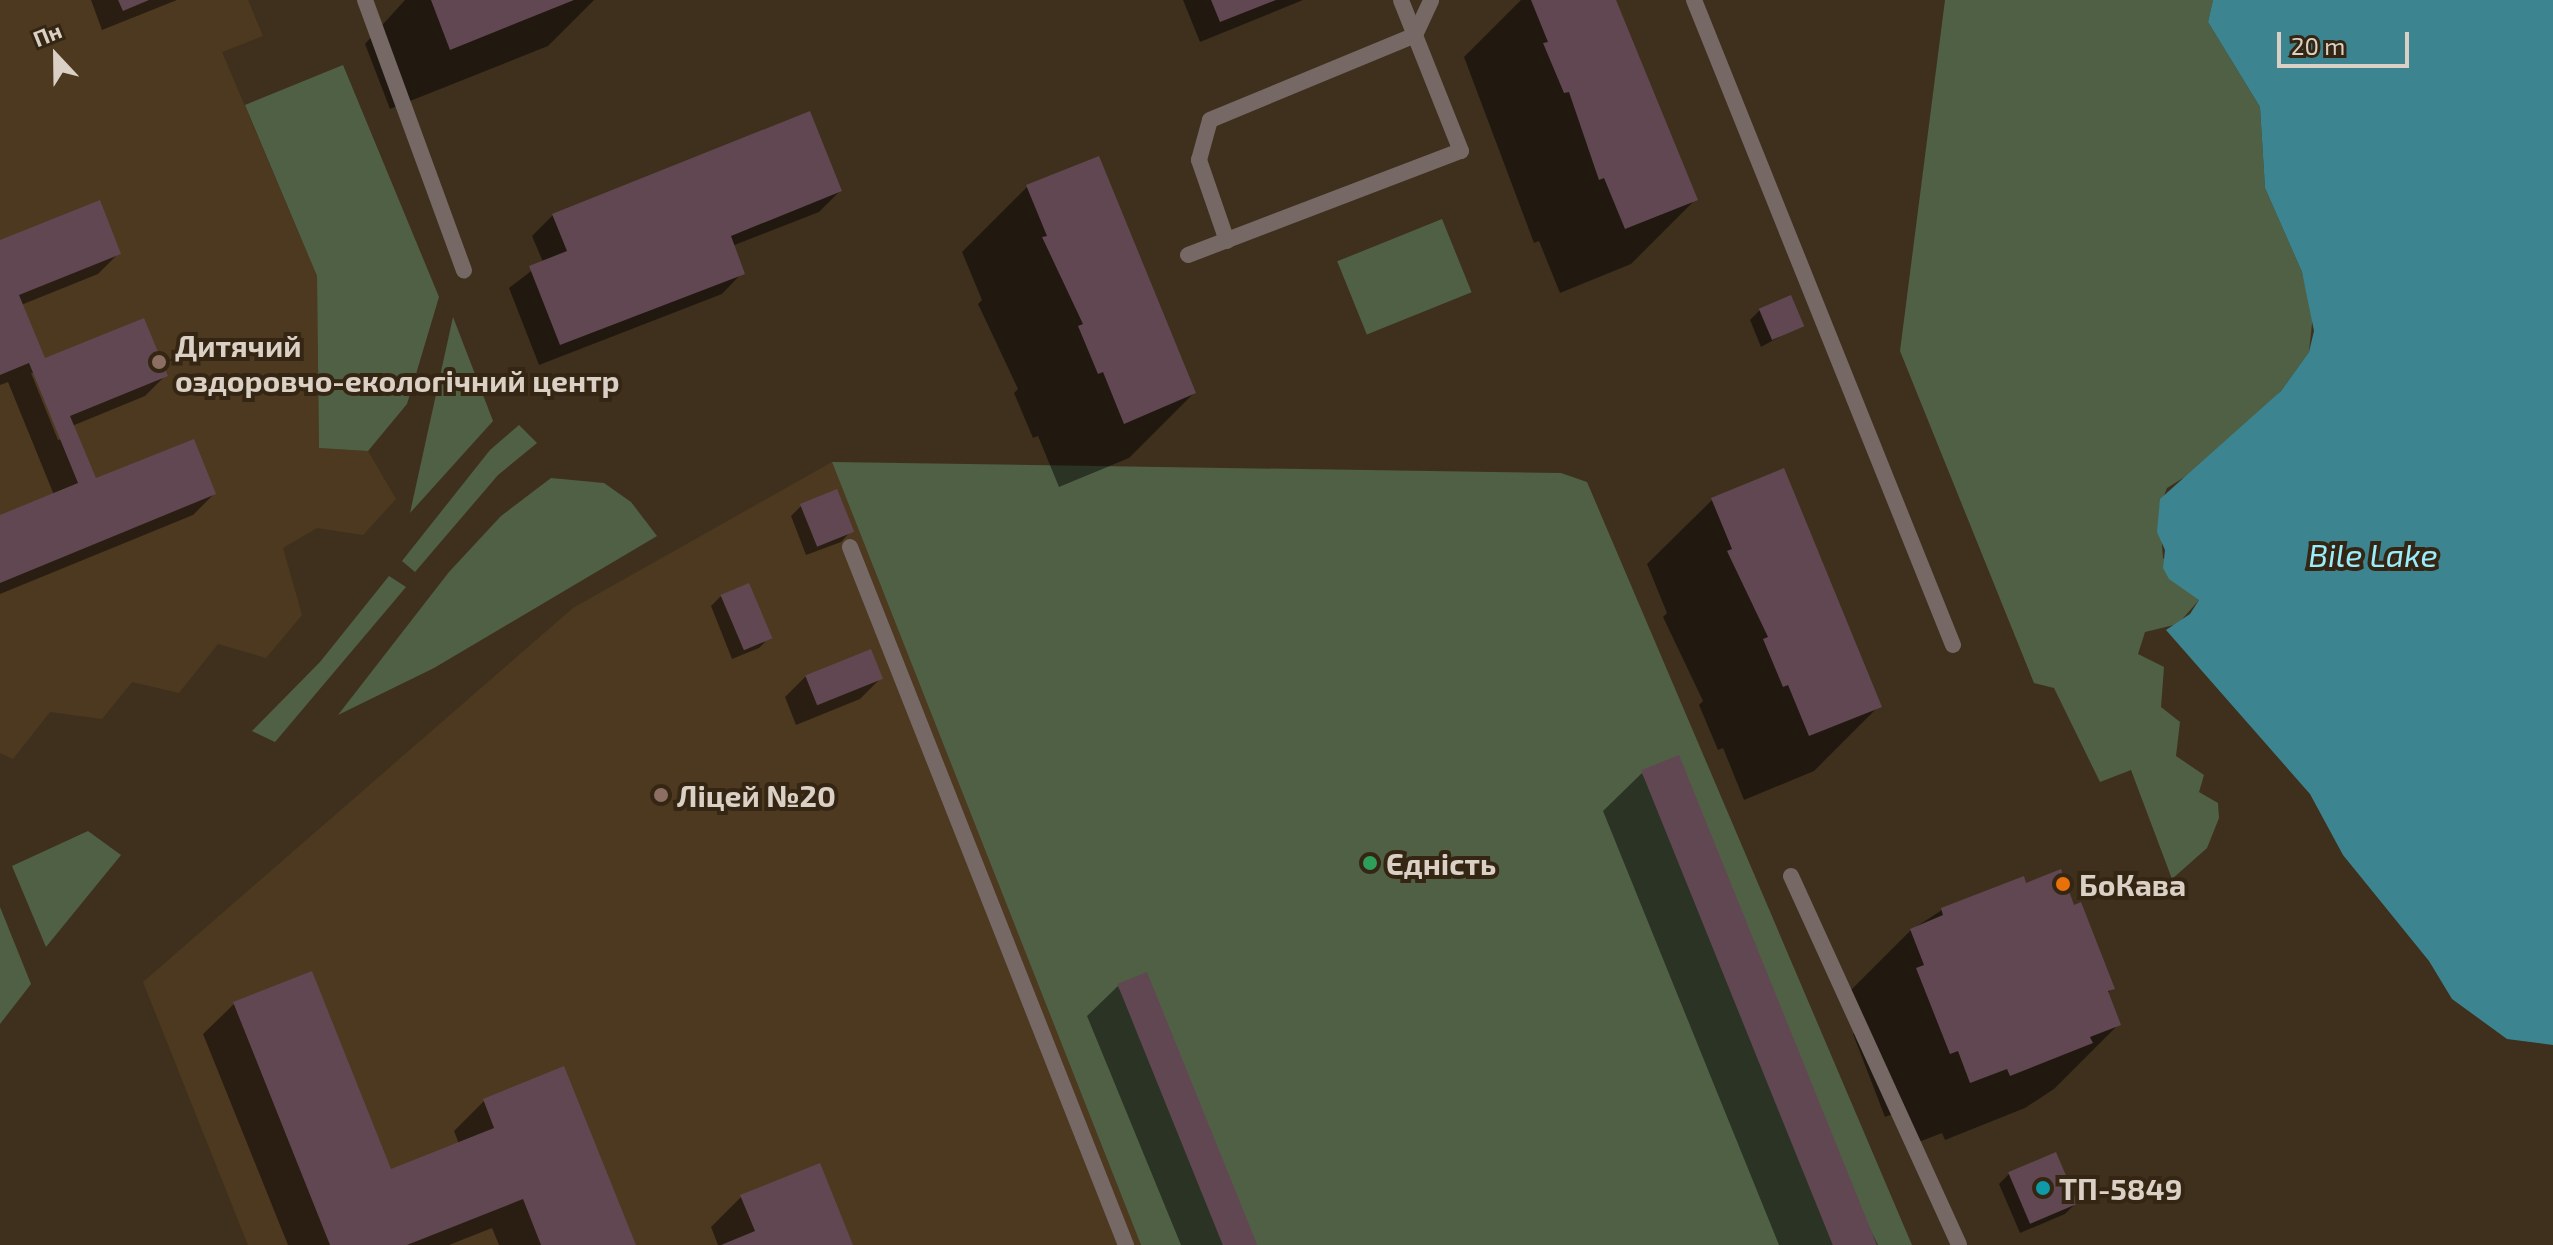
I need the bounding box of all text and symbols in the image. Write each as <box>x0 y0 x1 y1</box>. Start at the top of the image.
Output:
north arrow <box>16 16 96 96</box>
text: Пн <box>29 16 65 51</box>
scale bar <box>2281 16 2413 66</box>
text: 20 m <box>2291 31 2345 60</box>
place label: Дитячий оздоровчо-екологічний центр <box>175 327 620 398</box>
marker: Дитячий оздоровчо-екологічний центр <box>150 353 168 371</box>
water label: Bile Lake <box>2308 535 2438 573</box>
place label: Ліцей №20 <box>677 777 836 813</box>
marker: Ліцей №20 <box>652 786 670 804</box>
place label: Єдність <box>1386 845 1496 881</box>
marker: Єдність <box>1361 854 1379 872</box>
place label: БоКава <box>2079 866 2186 902</box>
marker: БоКава <box>2054 875 2072 893</box>
place label: ТП-5849 <box>2059 1170 2182 1206</box>
marker: ТП-5849 <box>2034 1179 2052 1197</box>

